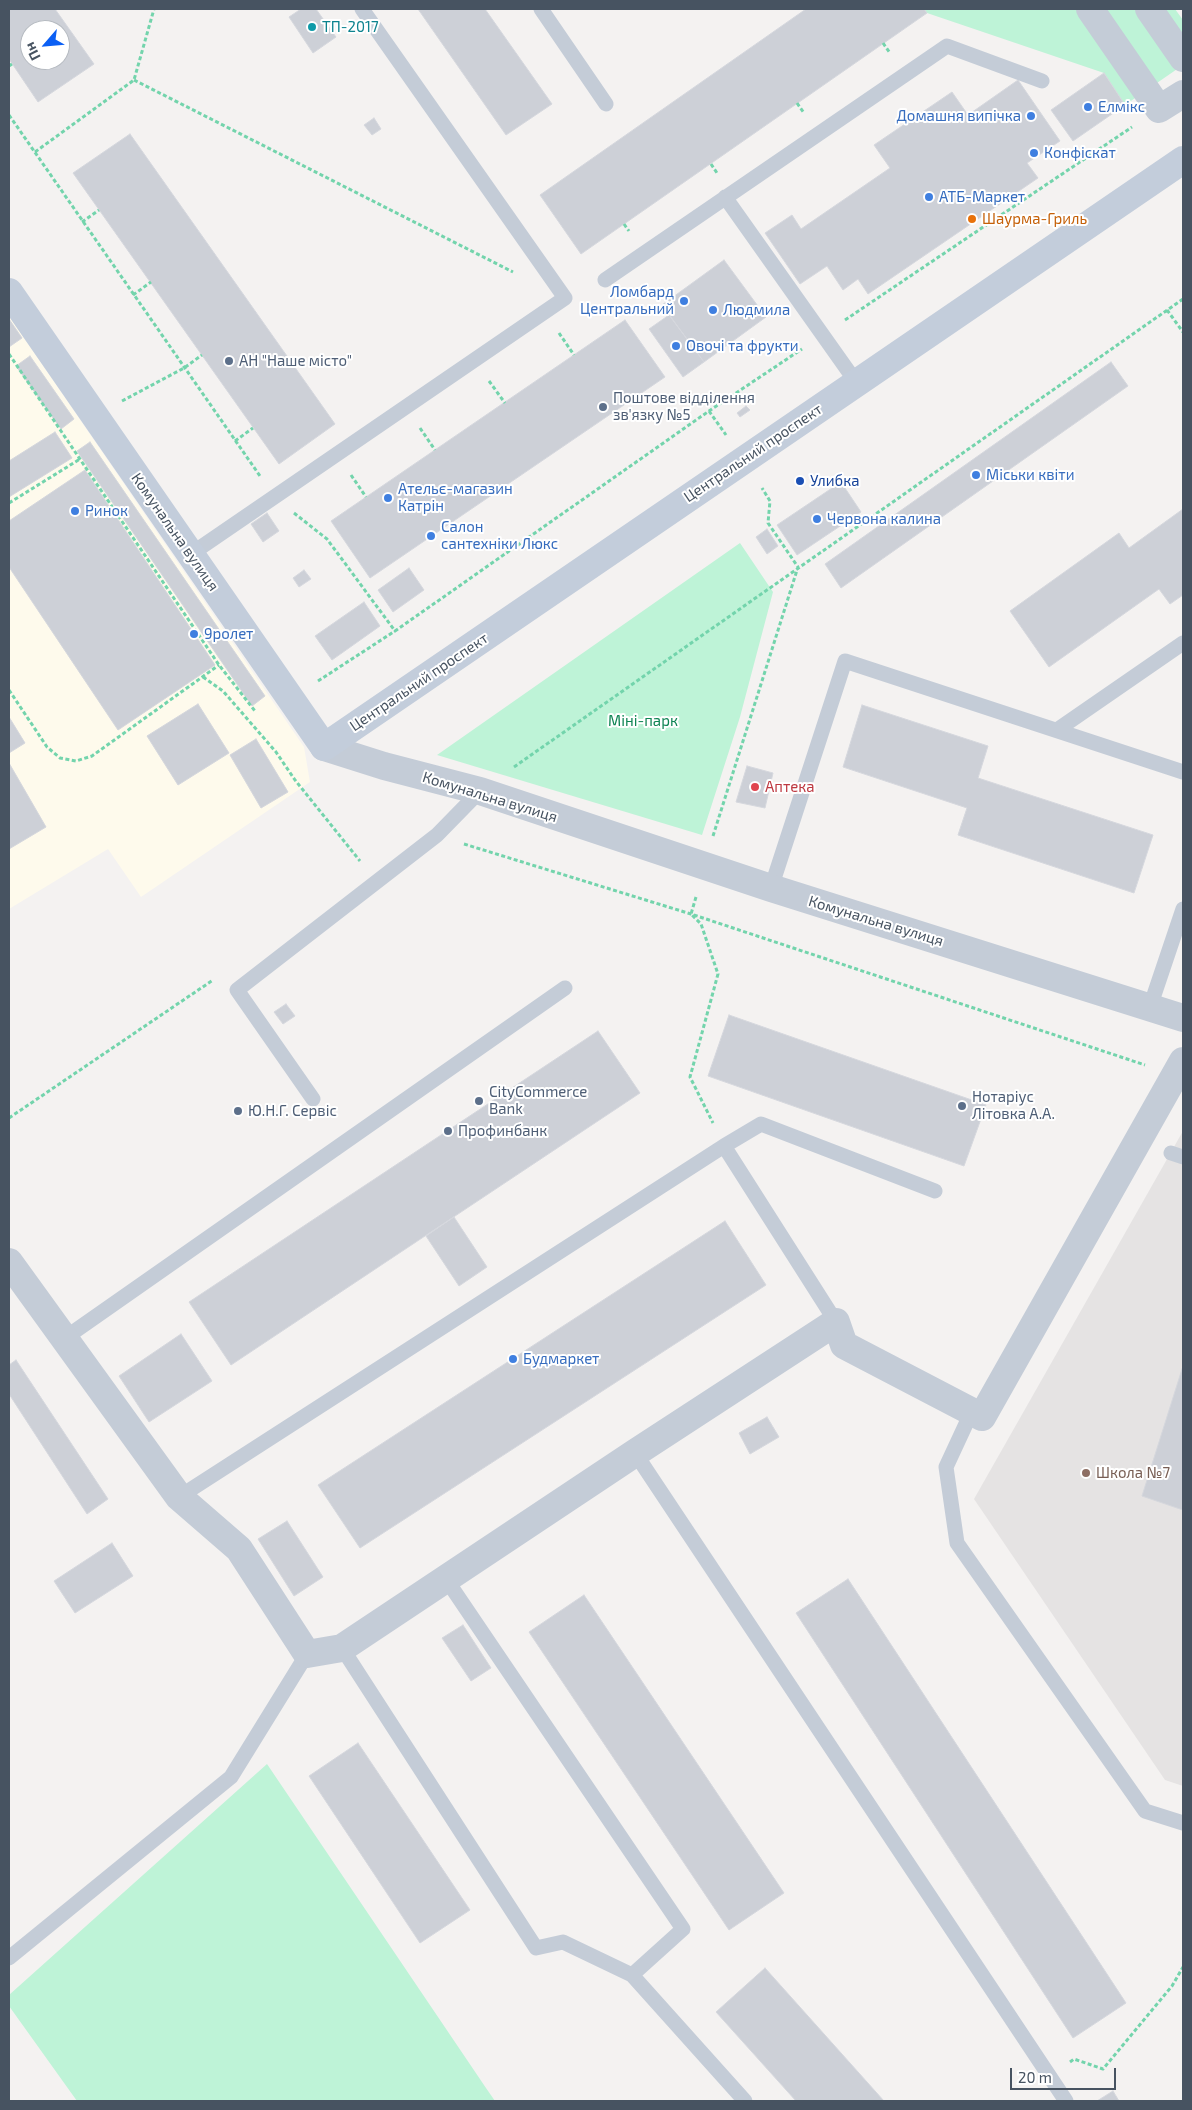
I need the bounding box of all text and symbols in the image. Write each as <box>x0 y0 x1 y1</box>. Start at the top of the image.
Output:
place label: ТП-2017 <box>322 18 379 36</box>
north arrow <box>20 20 70 70</box>
marker: ТП-2017 <box>306 21 318 33</box>
text: Пн <box>20 40 44 64</box>
place label: Елмікс <box>1098 98 1145 116</box>
marker: Елмікс <box>1082 101 1094 113</box>
place label: Домашня випічка <box>896 107 1021 125</box>
marker: Домашня випічка <box>1025 110 1037 122</box>
place label: Конфіскат <box>1044 144 1116 162</box>
marker: Конфіскат <box>1028 147 1040 159</box>
place label: АТБ-Маркет <box>939 188 1025 206</box>
marker: АТБ-Маркет <box>923 191 935 203</box>
place label: Шаурма-Гриль <box>982 210 1087 228</box>
marker: Шаурма-Гриль <box>966 213 978 225</box>
place label: Ломбард Центральний <box>580 283 674 318</box>
marker: Ломбард Центральний <box>678 295 690 307</box>
place label: Людмила <box>723 301 790 319</box>
marker: Людмила <box>707 304 719 316</box>
place label: Овочі та фрукти <box>686 337 799 355</box>
marker: Овочі та фрукти <box>670 340 682 352</box>
place label: АН "Наше місто" <box>239 352 352 370</box>
marker: АН "Наше місто" <box>223 355 235 367</box>
place label: Поштове відділення зв'язку №5 <box>613 389 755 424</box>
street label: Центральний проспект <box>680 400 826 506</box>
marker: Поштове відділення зв'язку №5 <box>597 401 609 413</box>
place label: Міськи квіти <box>986 466 1074 484</box>
street label: Комунальна вулиця <box>127 469 223 595</box>
marker: Міськи квіти <box>970 469 982 481</box>
place label: Улибка <box>810 472 860 490</box>
marker: Улибка <box>794 475 806 487</box>
place label: Ательє-магазин Катрін <box>398 480 513 515</box>
marker: Ательє-магазин Катрін <box>382 492 394 504</box>
place label: Ринок <box>85 502 128 520</box>
marker: Ринок <box>69 505 81 517</box>
place label: Червона калина <box>827 510 941 528</box>
marker: Червона калина <box>811 513 823 525</box>
place label: Салон сантехніки Люкс <box>441 518 558 553</box>
marker: Салон сантехніки Люкс <box>425 530 437 542</box>
place label: 9ролет <box>204 625 253 643</box>
marker: 9ролет <box>188 628 200 640</box>
street label: Центральний проспект <box>346 629 492 735</box>
park label: Міні-парк <box>608 712 678 730</box>
street label: Комунальна вулиця <box>420 768 560 826</box>
place label: Аптека <box>765 778 815 796</box>
marker: Аптека <box>749 781 761 793</box>
street label: Комунальна вулиця <box>806 892 946 950</box>
place label: CityCommerce Bank <box>489 1083 587 1118</box>
place label: Нотаріус Літовка А.А. <box>972 1088 1055 1123</box>
marker: CityCommerce Bank <box>473 1095 485 1107</box>
marker: Нотаріус Літовка А.А. <box>956 1100 968 1112</box>
place label: Ю.Н.Г. Сервіс <box>248 1102 337 1120</box>
marker: Ю.Н.Г. Сервіс <box>232 1105 244 1117</box>
place label: Профинбанк <box>458 1122 547 1140</box>
marker: Профинбанк <box>442 1125 454 1137</box>
place label: Будмаркет <box>523 1350 599 1368</box>
marker: Будмаркет <box>507 1353 519 1365</box>
place label: Школа №7 <box>1096 1464 1170 1482</box>
marker: Школа №7 <box>1080 1467 1092 1479</box>
scale bar <box>1012 2058 1118 2090</box>
text: 20 m <box>1018 2068 1052 2086</box>

